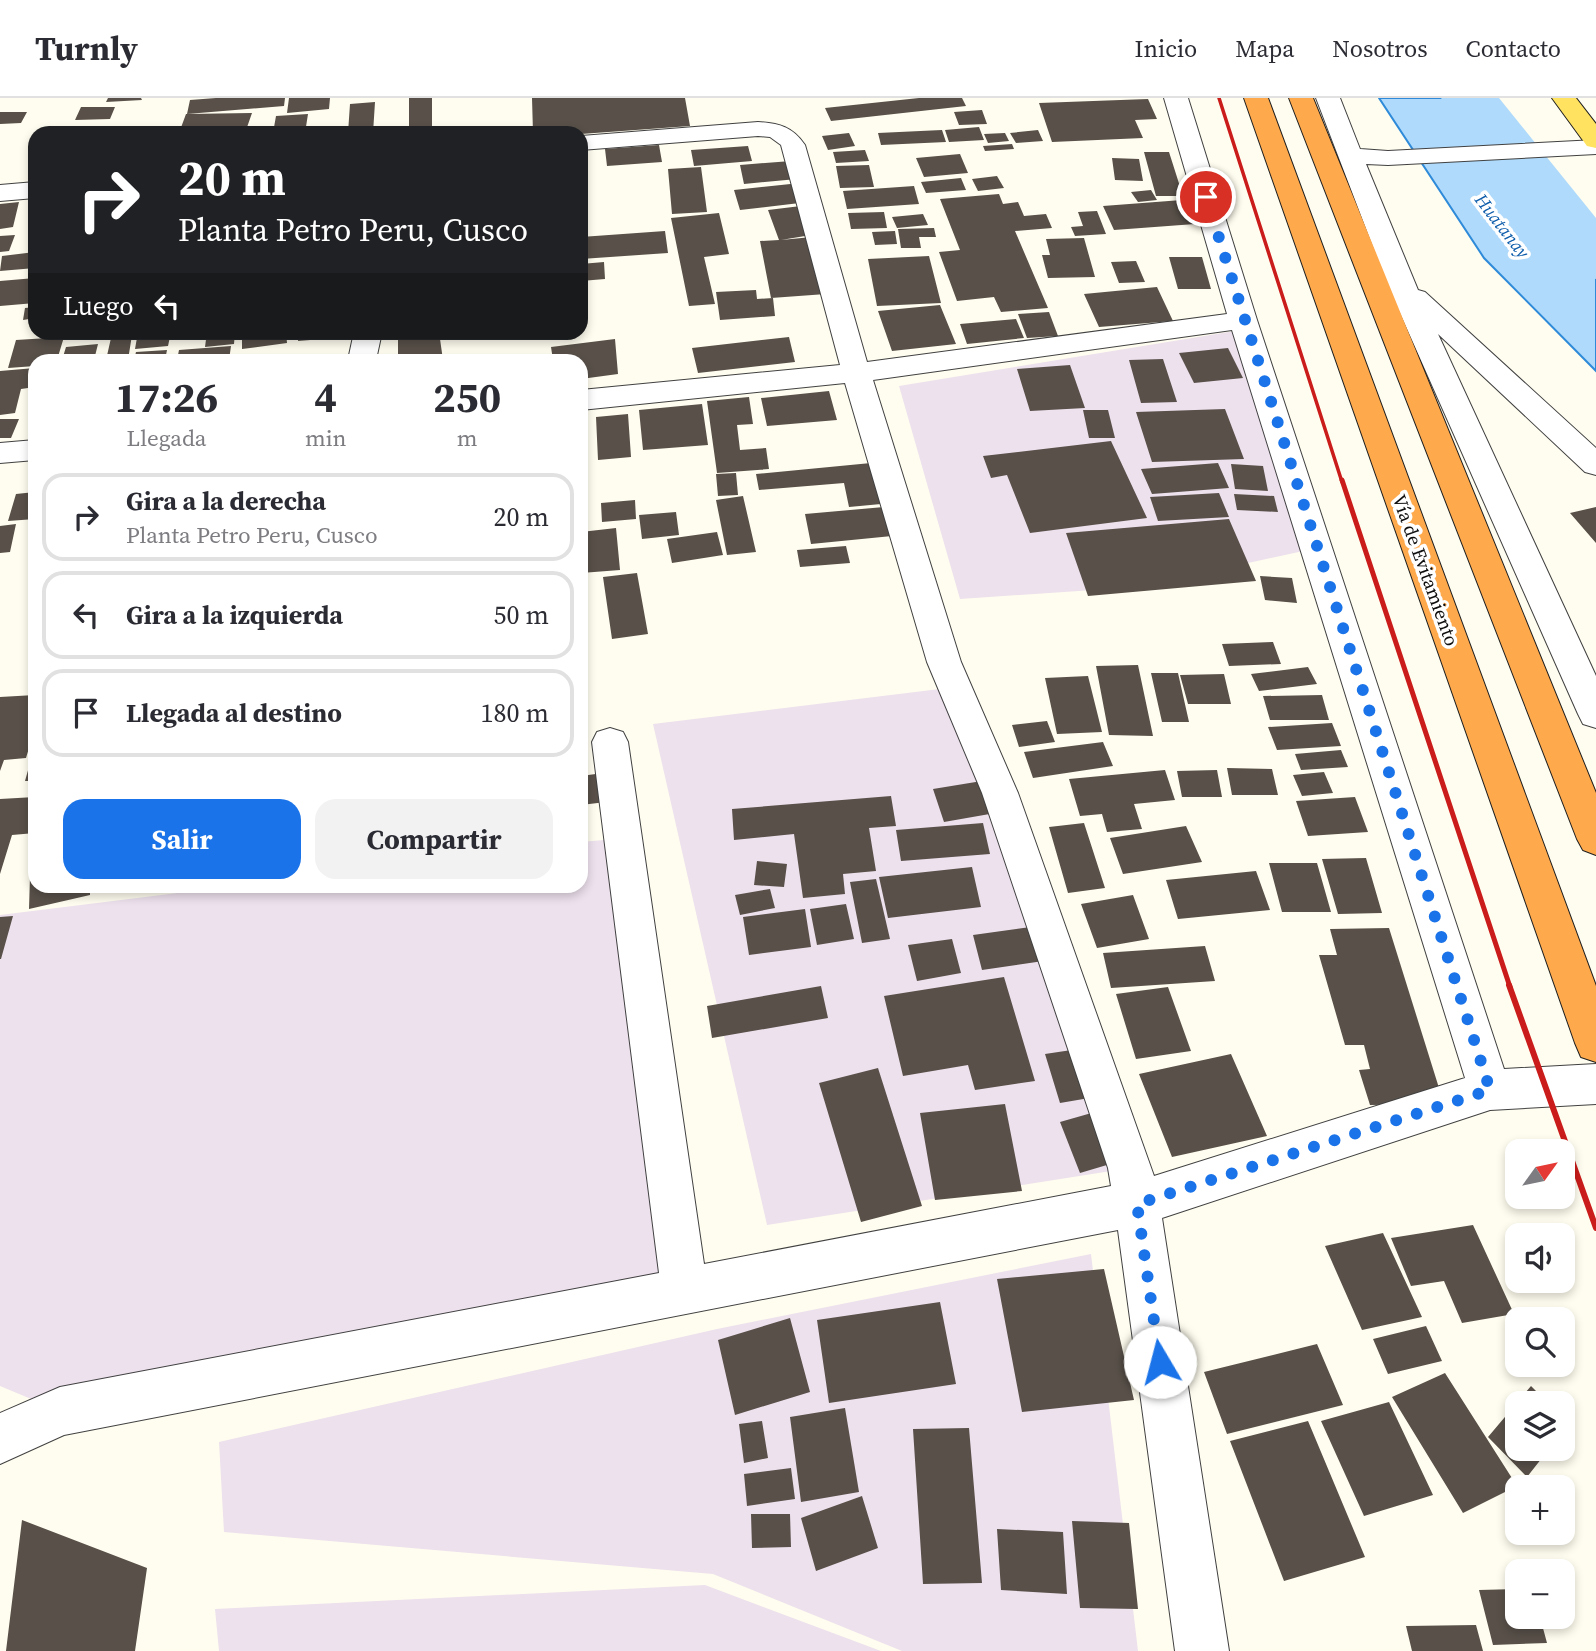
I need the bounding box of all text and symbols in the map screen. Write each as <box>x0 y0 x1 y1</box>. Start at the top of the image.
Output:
text: Turnly <box>35 26 138 71</box>
text: Inicio <box>1135 32 1197 65</box>
text: Mapa <box>1235 32 1294 65</box>
text: Nosotros <box>1332 32 1428 65</box>
text: Contacto <box>1466 32 1561 65</box>
text: 20 m <box>178 144 286 211</box>
icon: right <box>63 154 154 245</box>
pin <box>1176 167 1236 227</box>
icon: arrive <box>1187 178 1225 216</box>
water label: Huatanay <box>1469 187 1536 264</box>
text: Planta Petro Peru, Cusco <box>178 208 528 252</box>
icon: left <box>148 287 186 325</box>
text: Luego <box>63 288 134 324</box>
text: 17:26 <box>115 368 218 426</box>
text: 4 <box>314 368 337 426</box>
text: 250 <box>433 368 501 426</box>
text: Llegada <box>126 422 206 454</box>
text: min <box>305 422 346 454</box>
text: m <box>457 422 478 454</box>
text: Gira a la derecha <box>126 483 326 519</box>
street label: Vía de Evitamiento <box>1387 491 1465 649</box>
icon: right <box>67 498 105 536</box>
text: 20 m <box>494 499 549 535</box>
text: Planta Petro Peru, Cusco <box>126 519 378 551</box>
icon: left <box>67 596 105 634</box>
text: Gira a la izquierda <box>126 597 343 633</box>
text: 50 m <box>494 597 549 633</box>
icon: arrive <box>67 694 105 732</box>
text: Llegada al destino <box>126 695 342 731</box>
text: 180 m <box>481 695 549 731</box>
button: Salir <box>63 799 301 879</box>
button: Compartir <box>315 799 553 879</box>
north arrow <box>1505 1139 1575 1209</box>
map controls <box>1505 1139 1575 1629</box>
button: sound <box>1505 1223 1575 1293</box>
button: search <box>1505 1307 1575 1377</box>
position arrow <box>1123 1325 1197 1399</box>
button: layers <box>1505 1391 1575 1461</box>
button: + <box>1505 1475 1575 1545</box>
button: − <box>1505 1559 1575 1629</box>

